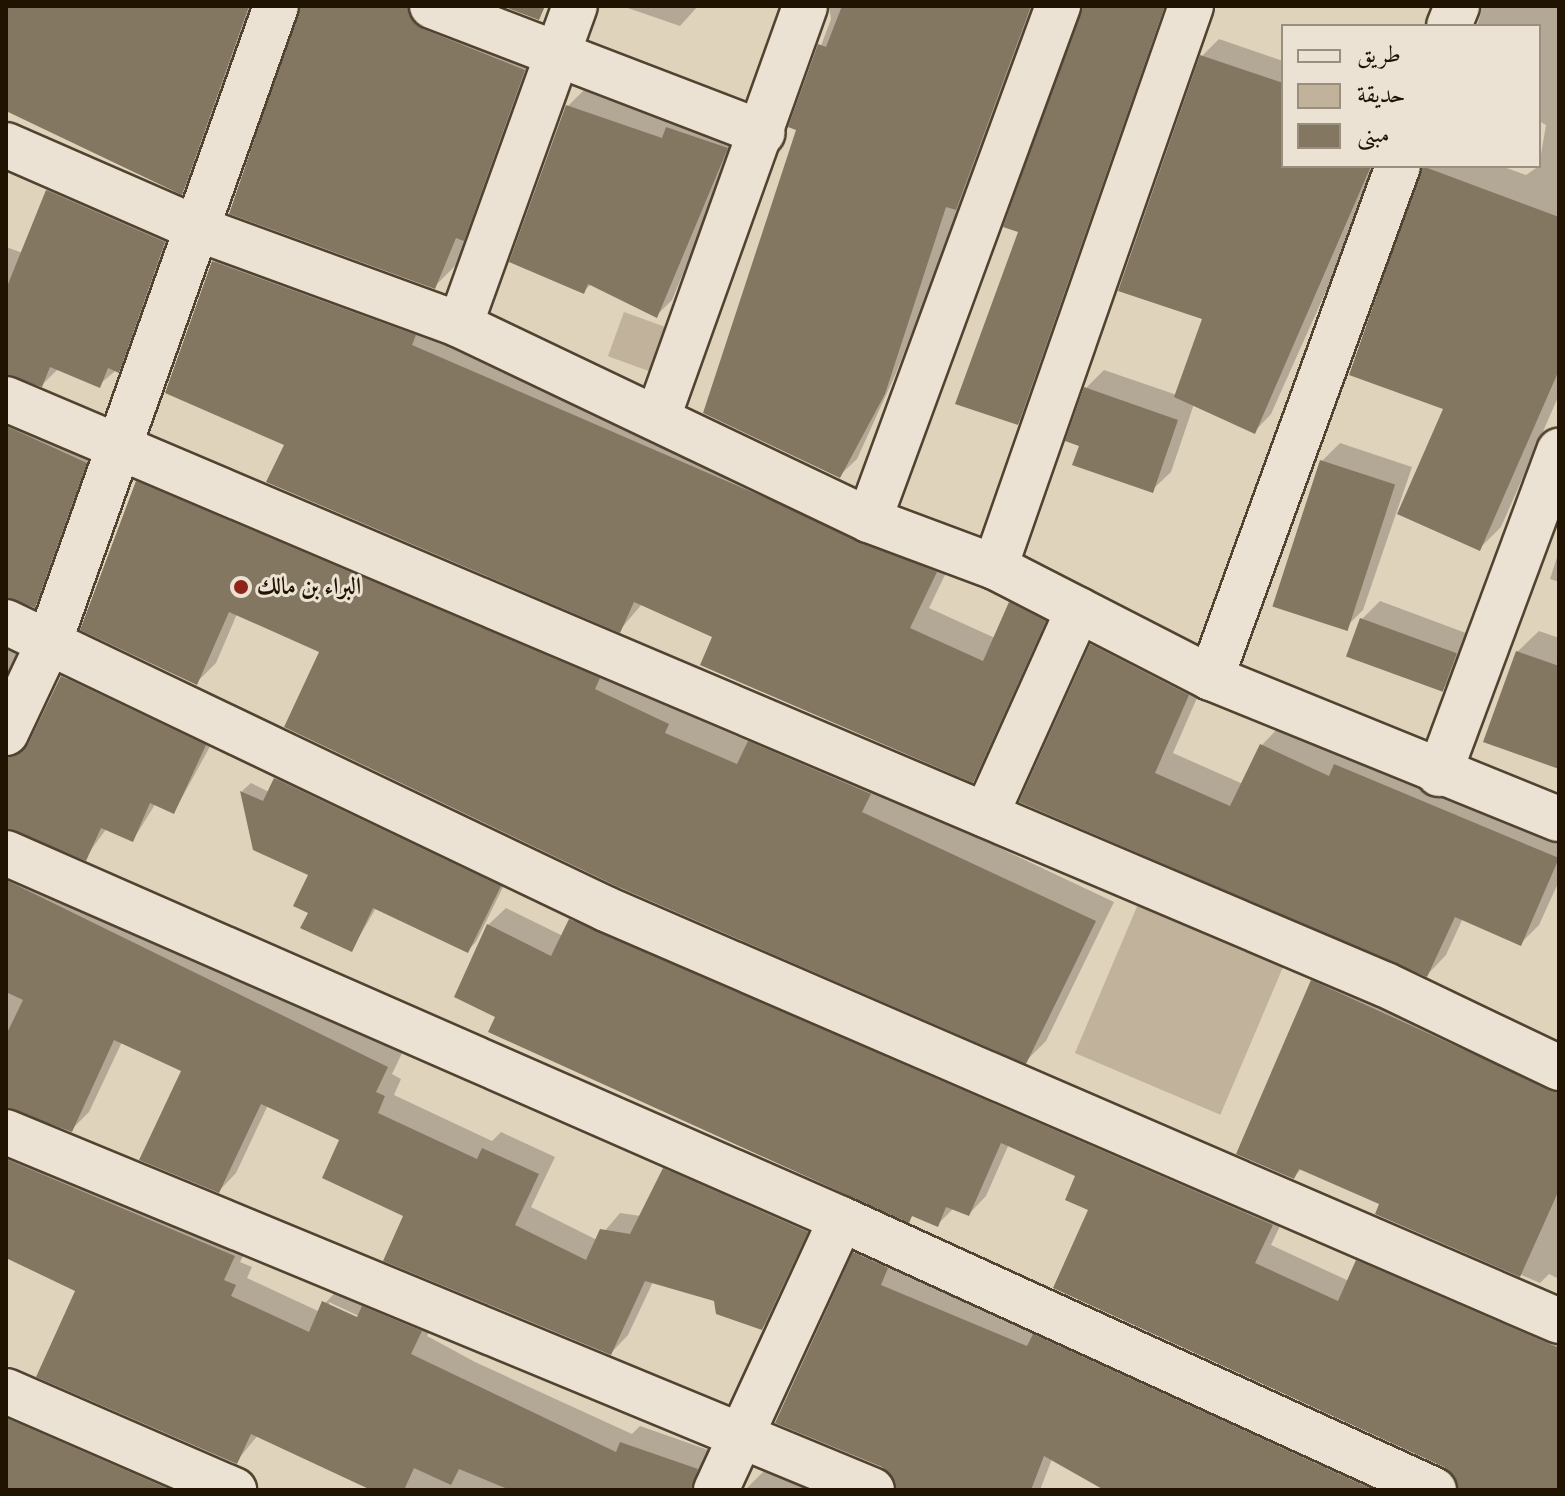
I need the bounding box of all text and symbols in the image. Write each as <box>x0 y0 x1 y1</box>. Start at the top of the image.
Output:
legend <box>1281 24 1541 168</box>
text: طريق <box>1357 39 1401 69</box>
text: حديقة <box>1357 79 1406 109</box>
text: مبنى <box>1357 119 1390 149</box>
place label: البراء بن مالك <box>257 573 361 601</box>
marker: البراء بن مالك <box>232 578 250 596</box>

